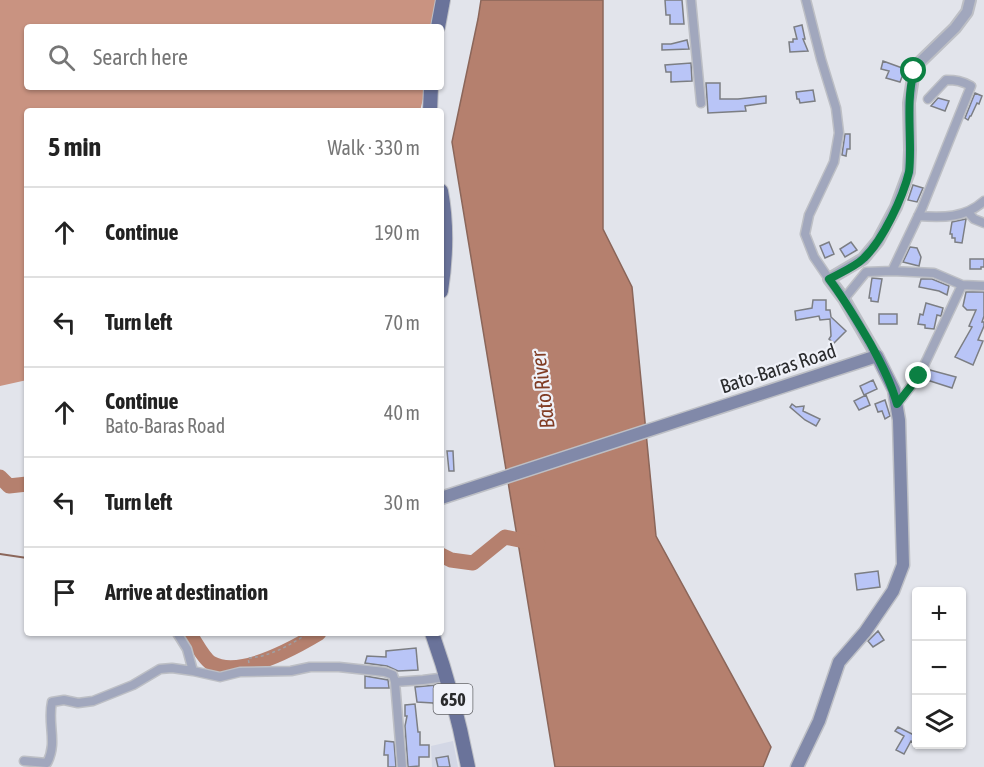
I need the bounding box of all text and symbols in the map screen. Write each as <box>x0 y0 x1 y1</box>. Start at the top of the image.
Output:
search box <box>24 24 444 90</box>
icon: search <box>45 41 78 74</box>
text: Search here <box>93 44 188 70</box>
route start <box>900 57 926 83</box>
text: 5 min <box>48 132 101 162</box>
text: Walk · 330 m <box>328 136 420 159</box>
icon: ahead <box>48 216 81 249</box>
text: Continue <box>105 219 179 245</box>
text: 190 m <box>375 221 420 244</box>
icon: left <box>48 306 81 339</box>
text: Turn left <box>105 309 172 335</box>
text: 70 m <box>384 311 420 334</box>
street label: Bato-Baras Road <box>717 338 839 398</box>
water label: Bato River <box>525 349 559 430</box>
route end <box>905 362 931 388</box>
text: Continue <box>105 388 179 414</box>
icon: ahead <box>48 396 81 429</box>
text: 40 m <box>384 401 420 424</box>
text: Bato-Baras Road <box>105 414 225 437</box>
icon: left <box>48 486 81 519</box>
text: Turn left <box>105 489 172 515</box>
text: 30 m <box>384 491 420 514</box>
icon: arrive <box>48 576 81 609</box>
text: Arrive at destination <box>105 579 268 605</box>
map controls <box>912 587 966 749</box>
button: + <box>912 587 966 641</box>
button: − <box>912 641 966 695</box>
road number: 650 <box>434 684 472 714</box>
button: layers <box>912 695 966 749</box>

